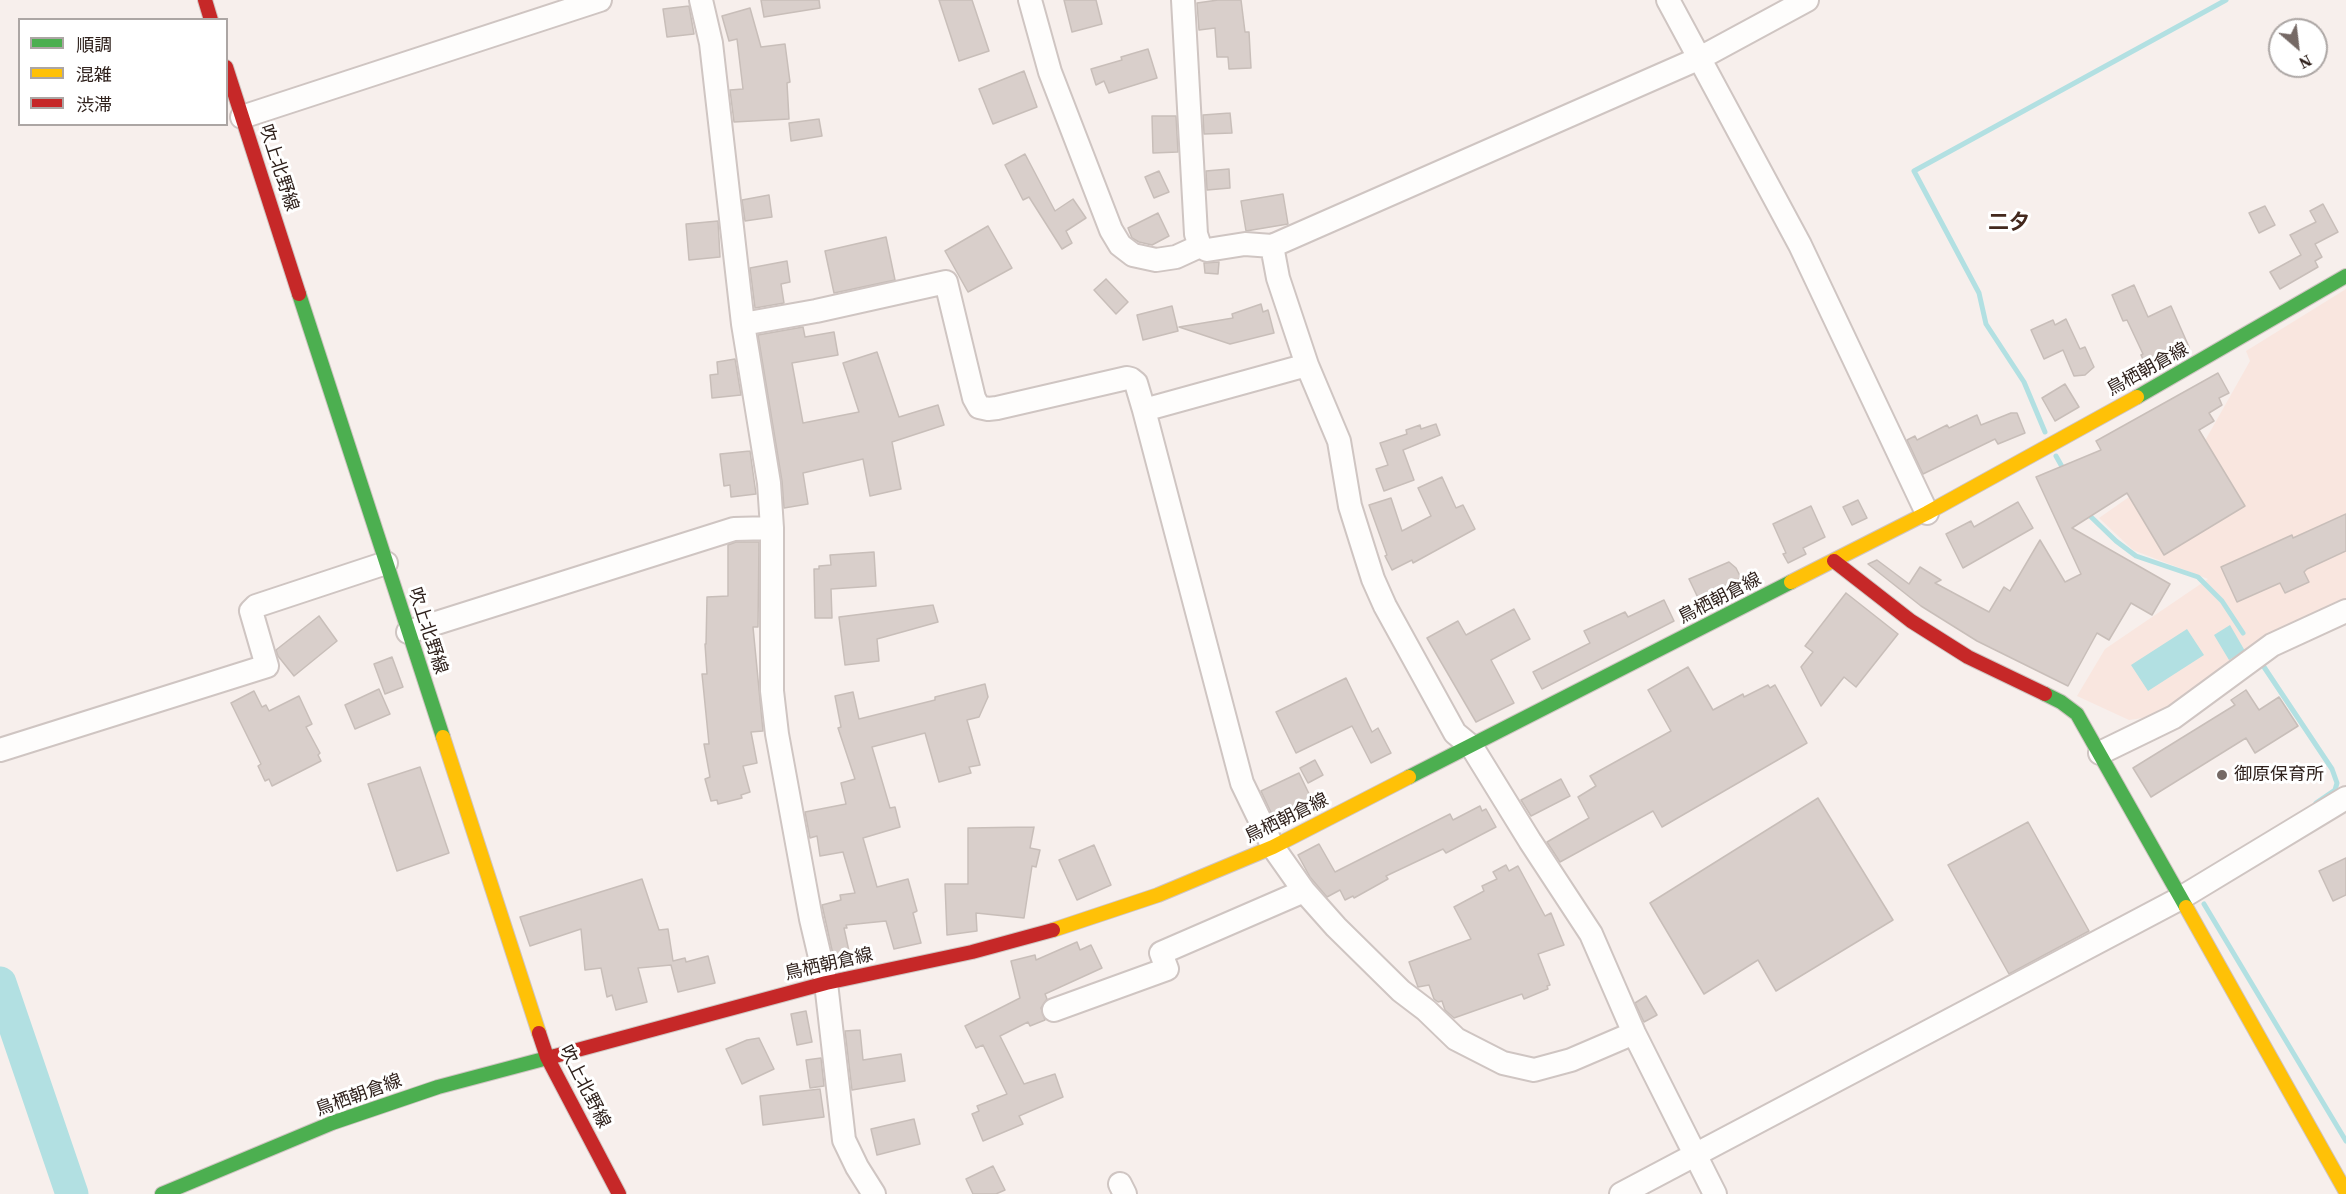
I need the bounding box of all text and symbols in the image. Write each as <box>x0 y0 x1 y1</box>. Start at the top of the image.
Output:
legend <box>18 18 228 126</box>
north arrow <box>2268 18 2328 78</box>
text: 順調 <box>76 32 112 57</box>
text: N <box>2295 50 2316 75</box>
text: 混雑 <box>76 62 112 87</box>
text: 渋滞 <box>76 92 112 117</box>
street label: 吹上北野線 <box>254 122 302 214</box>
district label: 二夕 <box>1988 211 2030 237</box>
street label: 鳥栖朝倉線 <box>2103 339 2193 401</box>
street label: 鳥栖朝倉線 <box>1675 569 1765 629</box>
street label: 吹上北野線 <box>403 585 451 677</box>
place label: 御原保育所 <box>2234 764 2324 786</box>
marker: 御原保育所 <box>2215 768 2229 782</box>
street label: 鳥栖朝倉線 <box>1242 790 1332 848</box>
street label: 鳥栖朝倉線 <box>783 944 875 986</box>
street label: 吹上北野線 <box>554 1042 614 1132</box>
street label: 鳥栖朝倉線 <box>313 1070 405 1122</box>

